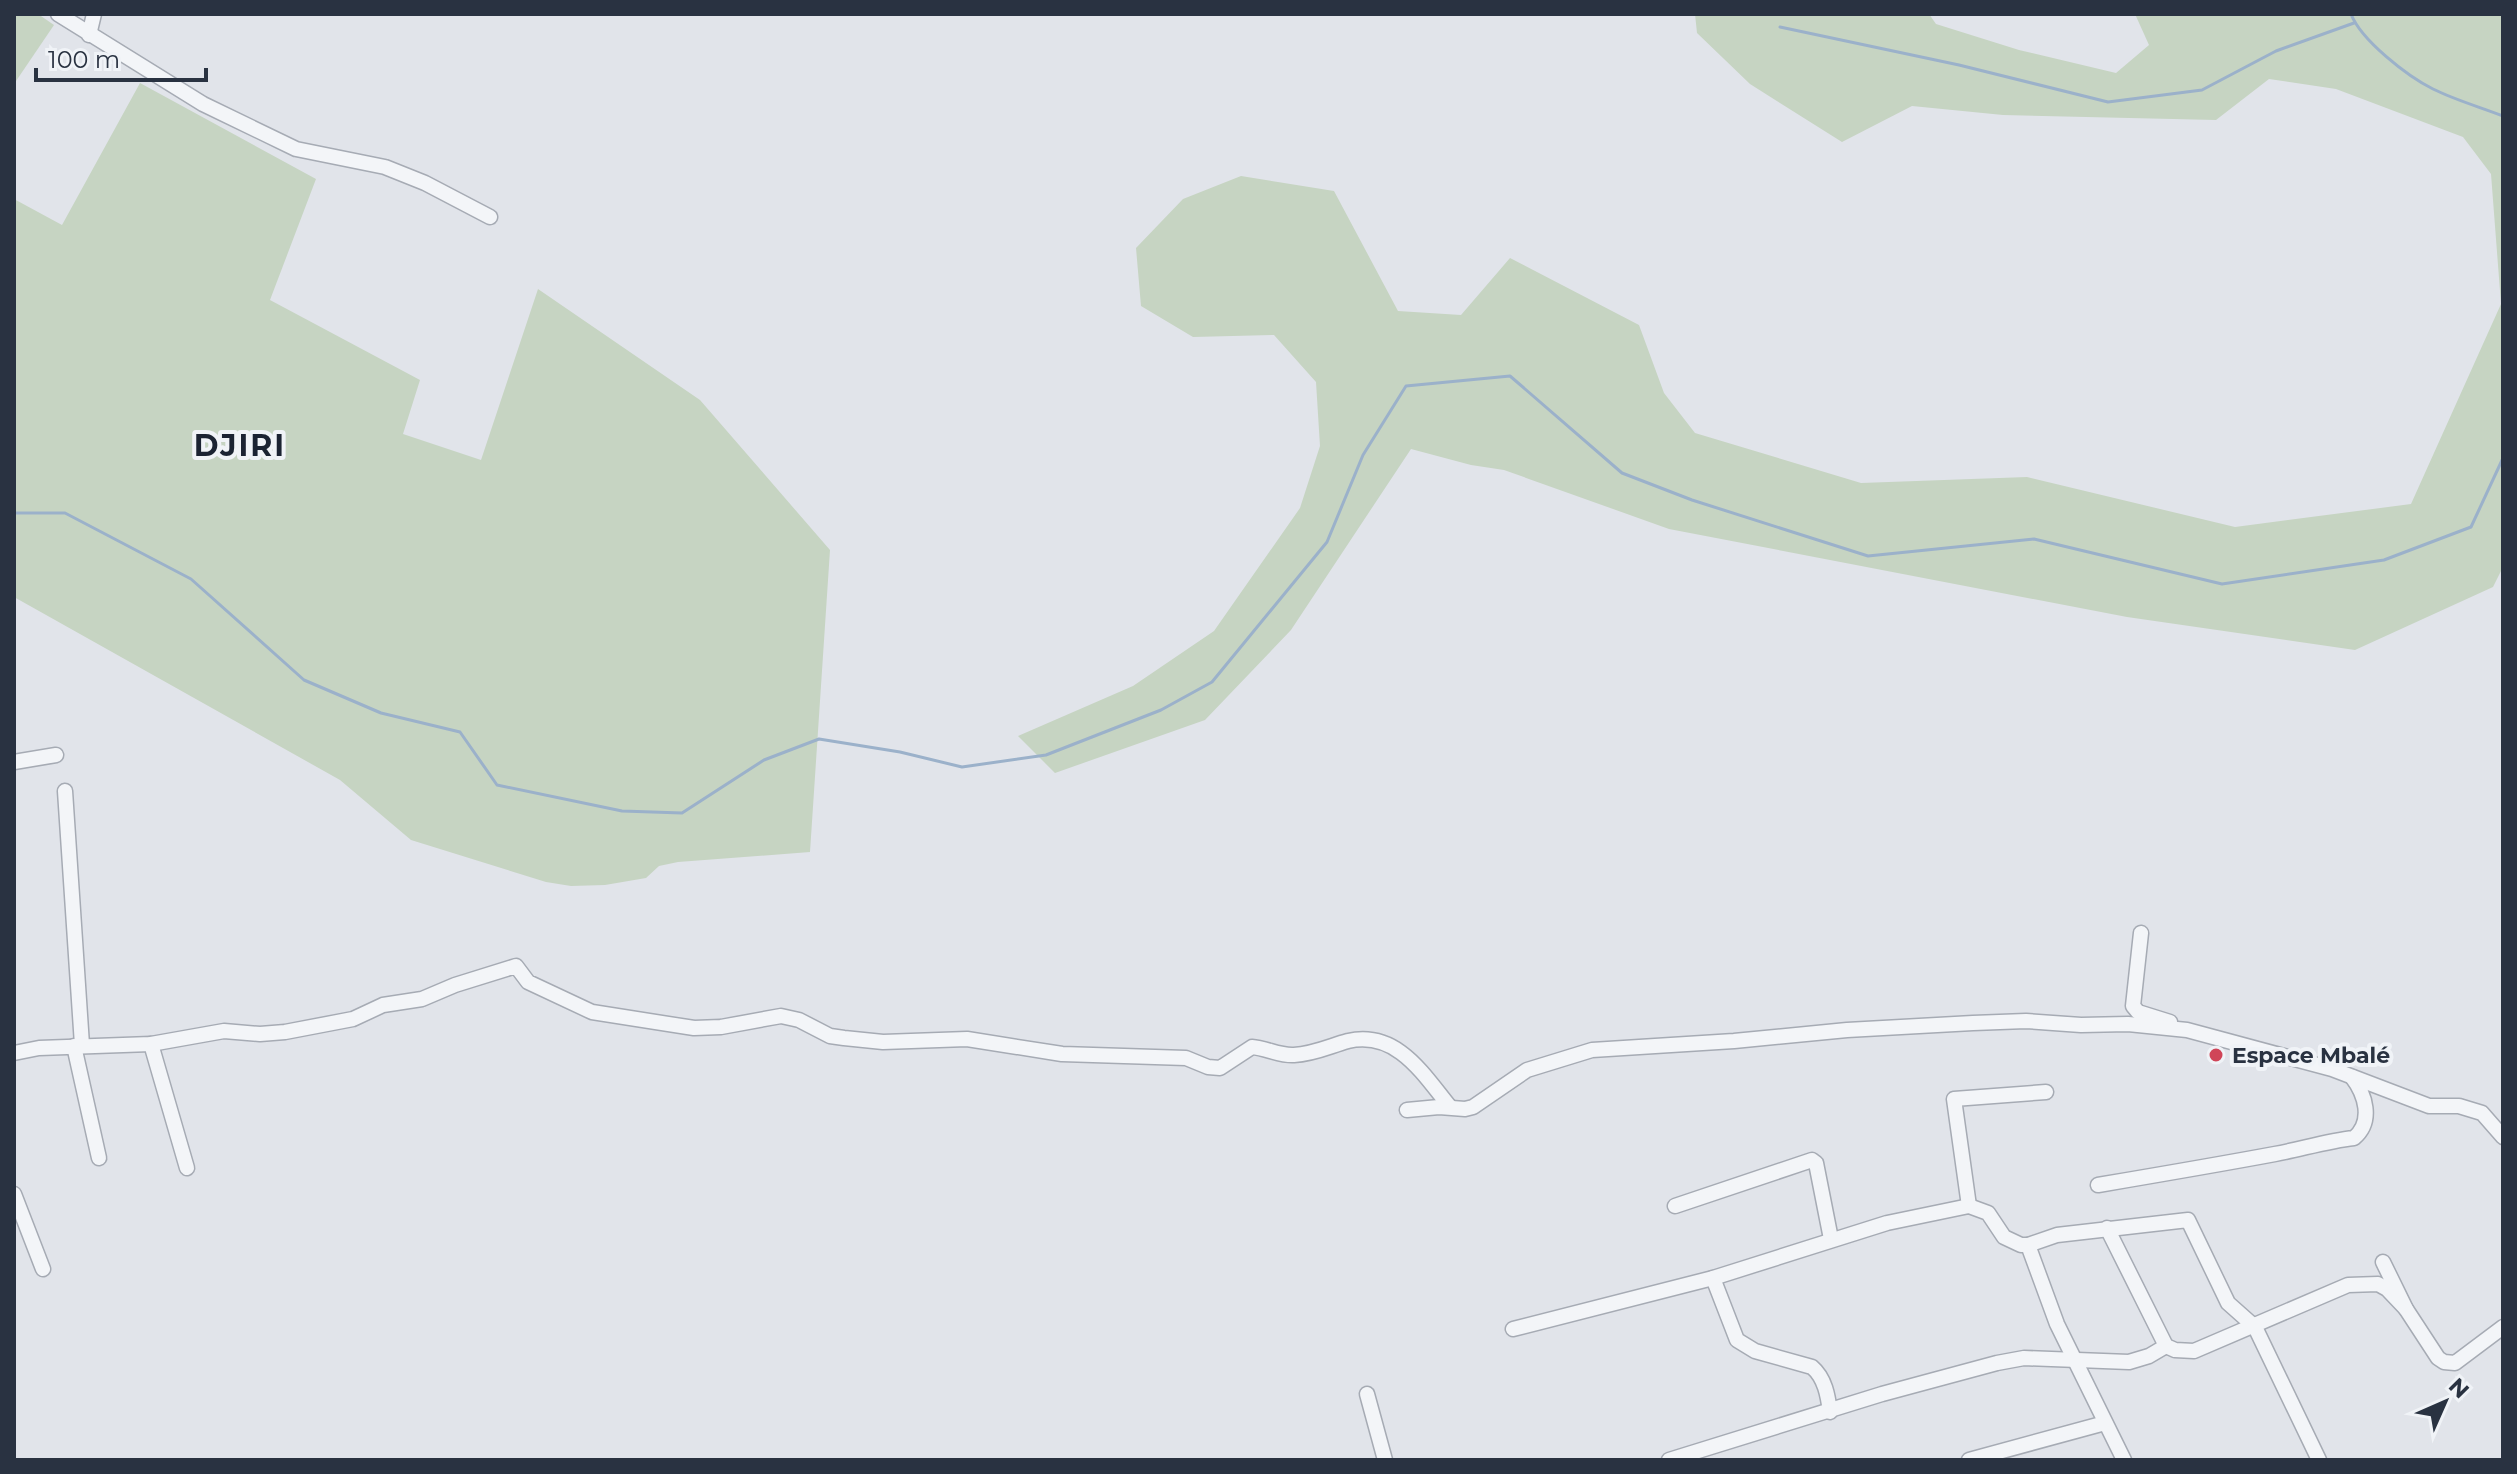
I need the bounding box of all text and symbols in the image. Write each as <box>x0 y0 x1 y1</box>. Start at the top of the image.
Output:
scale bar <box>36 32 206 82</box>
text: 100 m <box>48 45 120 74</box>
district label: DJIRI <box>194 427 286 464</box>
place label: Espace Mbalé <box>2232 1042 2390 1069</box>
marker: Espace Mbalé <box>2207 1046 2225 1064</box>
north arrow <box>2405 1362 2485 1442</box>
text: N <box>2443 1372 2475 1404</box>

